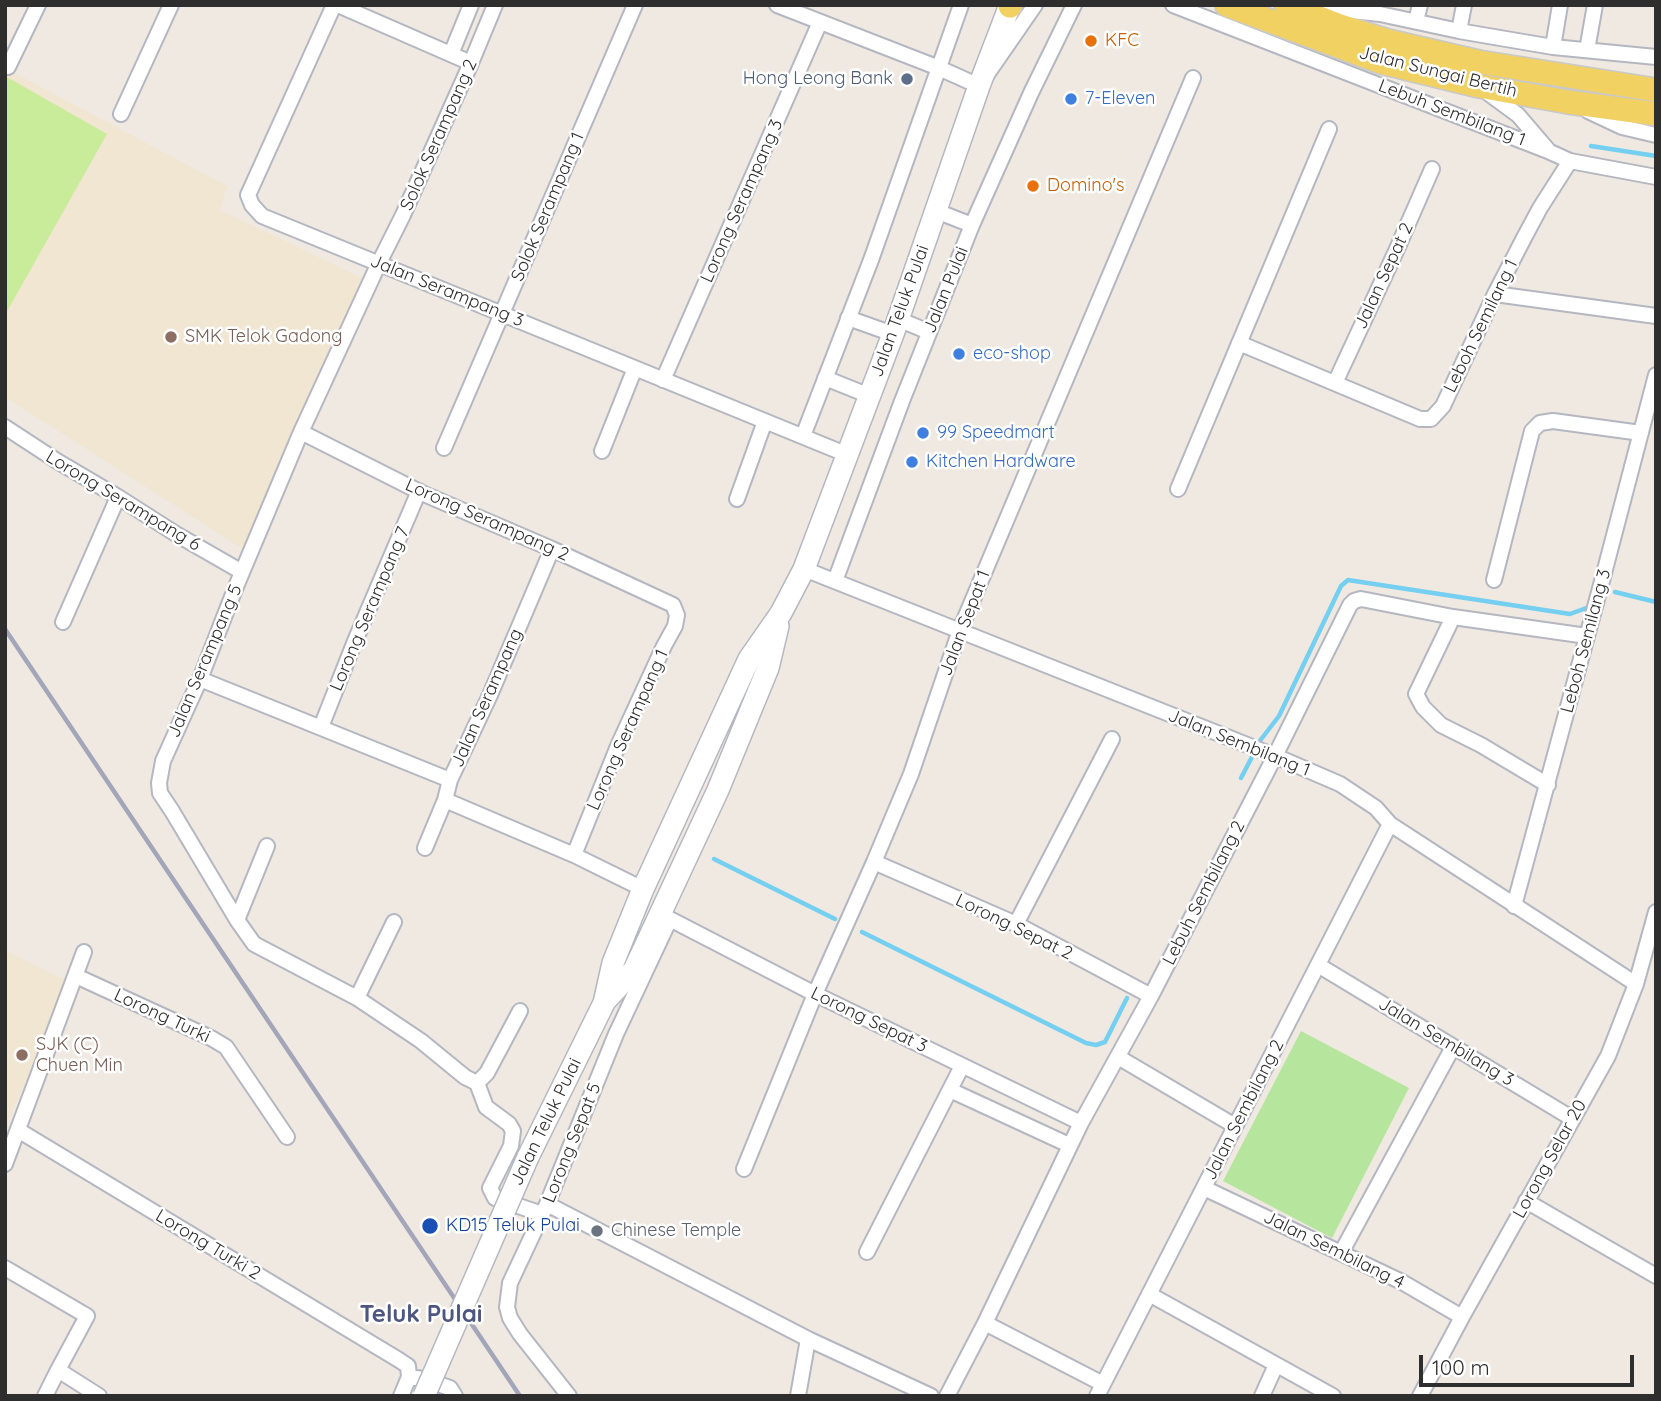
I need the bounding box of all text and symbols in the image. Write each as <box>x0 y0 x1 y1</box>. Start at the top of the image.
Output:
place label: KFC <box>1105 30 1139 52</box>
marker: KFC <box>1083 33 1099 49</box>
street label: Jalan Sungai Bertih <box>1357 42 1519 102</box>
street label: Solok Serampang 2 <box>396 56 482 214</box>
place label: Hong Leong Bank <box>743 68 893 90</box>
marker: Hong Leong Bank <box>899 71 915 87</box>
street label: Lebuh Sembilang 1 <box>1375 75 1529 151</box>
place label: 7-Eleven <box>1085 88 1156 110</box>
marker: 7-Eleven <box>1063 91 1079 107</box>
street label: Lorong Serampang 3 <box>696 116 788 286</box>
street label: Solok Serampang 1 <box>507 129 589 285</box>
place label: Domino's <box>1047 175 1124 197</box>
marker: Domino's <box>1025 178 1041 194</box>
street label: Jalan Sepat 2 <box>1350 219 1418 333</box>
street label: Jalan Teluk Pulai <box>866 242 934 380</box>
street label: Jalan Pulai <box>919 244 973 336</box>
street label: Jalan Serampang 3 <box>367 250 527 332</box>
street label: Leboh Semilang 1 <box>1439 256 1523 396</box>
place label: SMK Telok Gadong <box>185 326 342 348</box>
marker: SMK Telok Gadong <box>163 329 179 345</box>
place label: eco-shop <box>973 343 1051 365</box>
marker: eco-shop <box>951 346 967 362</box>
place label: 99 Speedmart <box>937 422 1055 444</box>
marker: 99 Speedmart <box>915 425 931 441</box>
street label: Lorong Serampang 6 <box>42 446 204 556</box>
place label: Kitchen Hardware <box>926 451 1076 473</box>
marker: Kitchen Hardware <box>904 454 920 470</box>
street label: Lorong Serampang 2 <box>402 474 572 566</box>
street label: Lorong Serampang 7 <box>326 524 414 694</box>
street label: Jalan Sepat 1 <box>935 567 995 679</box>
street label: Leboh Semilang 3 <box>1556 567 1616 715</box>
street label: Jalan Serampang 5 <box>163 581 247 741</box>
street label: Jalan Serampang <box>447 625 527 771</box>
street label: Lorong Serampang 1 <box>583 646 673 814</box>
street label: Jalan Sembilang 1 <box>1165 705 1313 781</box>
street label: Lebuh Sembilang 2 <box>1158 817 1250 969</box>
street label: Lorong Sepat 2 <box>952 889 1076 965</box>
street label: Lorong Sepat 3 <box>807 982 931 1058</box>
street label: Lorong Turki <box>110 984 214 1048</box>
street label: Jalan Sembilang 3 <box>1374 993 1518 1091</box>
place label: SJK (C) Chuen Min <box>36 1034 123 1076</box>
street label: Jalan Sembilang 2 <box>1199 1036 1289 1184</box>
marker: SJK (C) Chuen Min <box>14 1047 30 1063</box>
street label: Jalan Teluk Pulai <box>506 1055 586 1189</box>
street label: Lorong Sepat 5 <box>538 1080 606 1206</box>
street label: Lorong Selar 20 <box>1508 1096 1592 1222</box>
street label: Lorong Turki 2 <box>152 1205 264 1285</box>
street label: Jalan Sembilang 4 <box>1260 1207 1408 1293</box>
place label: KD15 Teluk Pulai <box>446 1215 580 1237</box>
marker: KD15 Teluk Pulai <box>420 1216 440 1236</box>
place label: Chinese Temple <box>611 1220 741 1242</box>
marker: Chinese Temple <box>589 1223 605 1239</box>
district label: Teluk Pulai <box>360 1301 482 1329</box>
scale bar <box>1423 1342 1638 1386</box>
text: 100 m <box>1432 1354 1490 1380</box>

